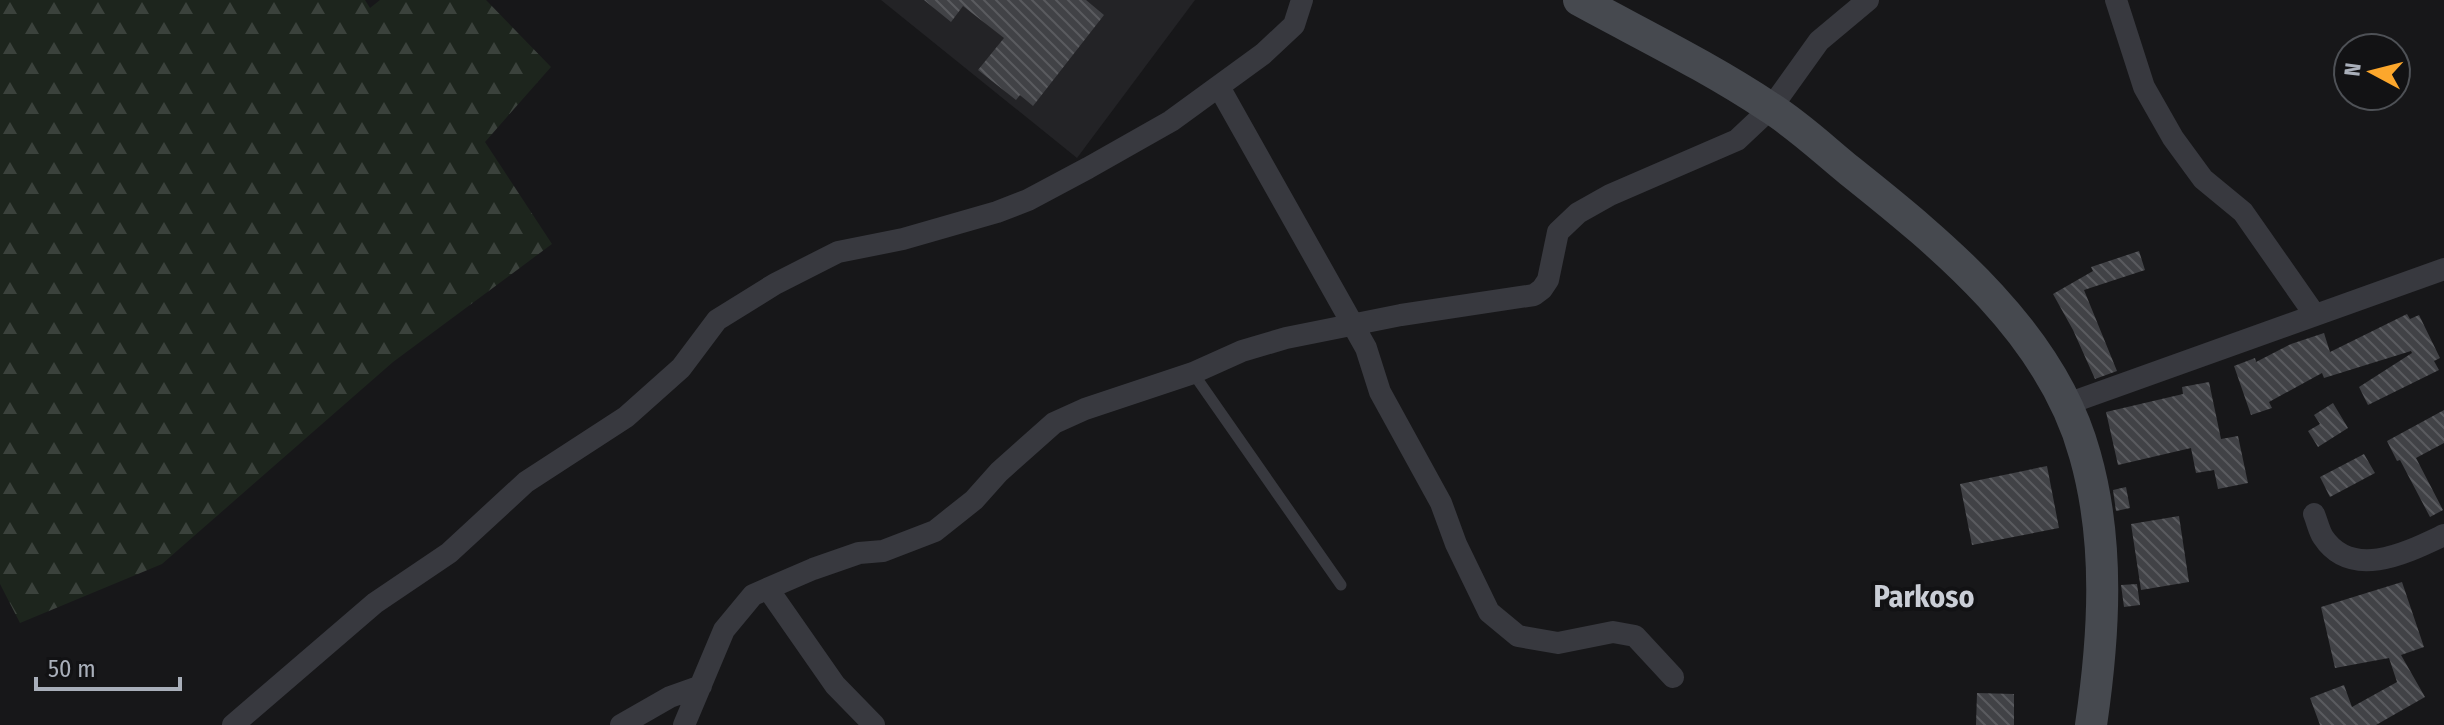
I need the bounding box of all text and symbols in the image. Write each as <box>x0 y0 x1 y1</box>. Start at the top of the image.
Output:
north arrow <box>2332 32 2412 112</box>
text: N <box>2338 61 2367 78</box>
district label: Parkoso <box>1874 579 1974 615</box>
scale bar <box>36 641 180 691</box>
text: 50 m <box>48 655 96 683</box>

